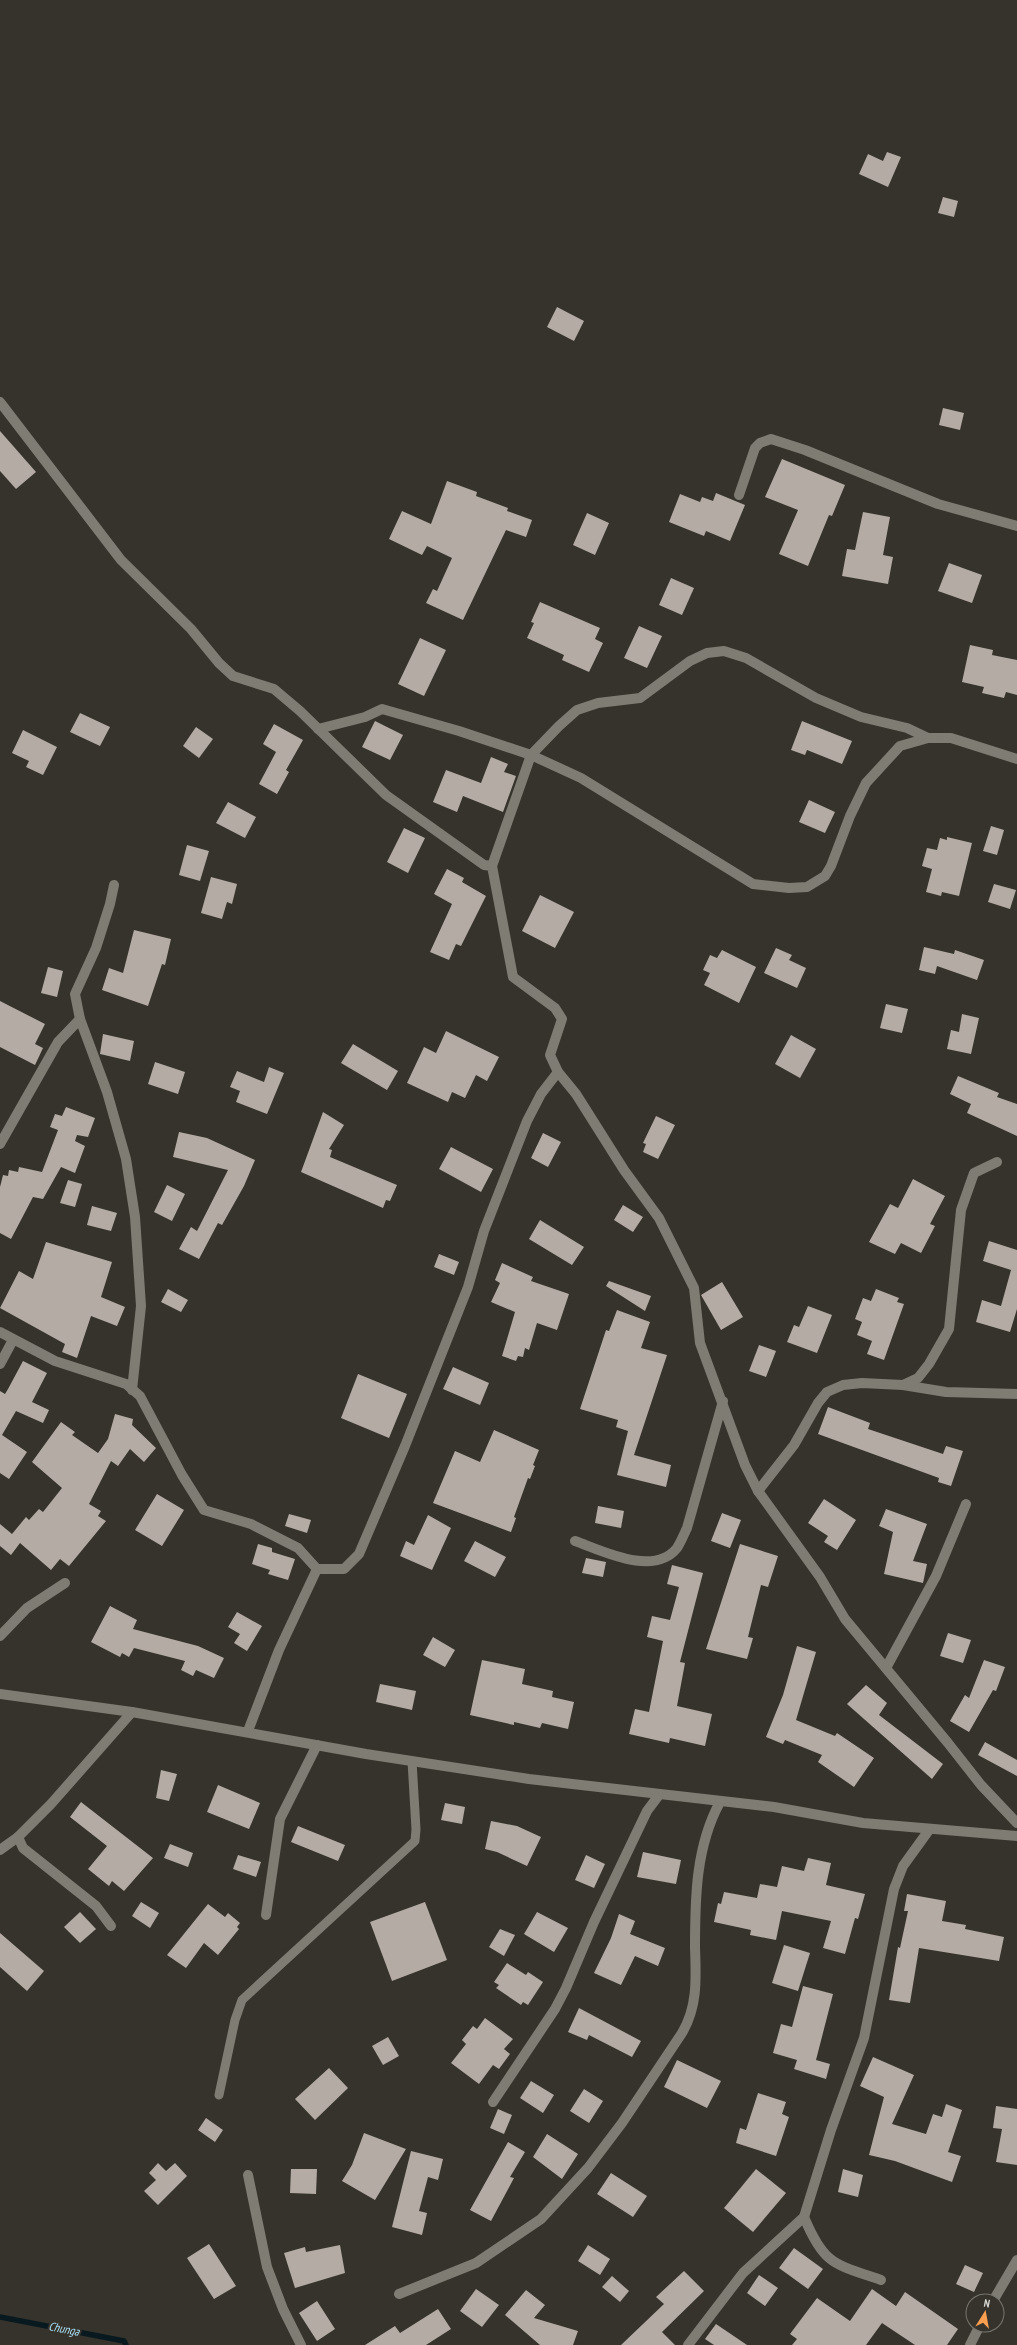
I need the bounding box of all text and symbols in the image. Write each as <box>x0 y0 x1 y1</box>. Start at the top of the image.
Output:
north arrow <box>965 2293 1005 2333</box>
text: N <box>983 2296 991 2311</box>
water label: Chunga <box>47 2318 82 2339</box>

